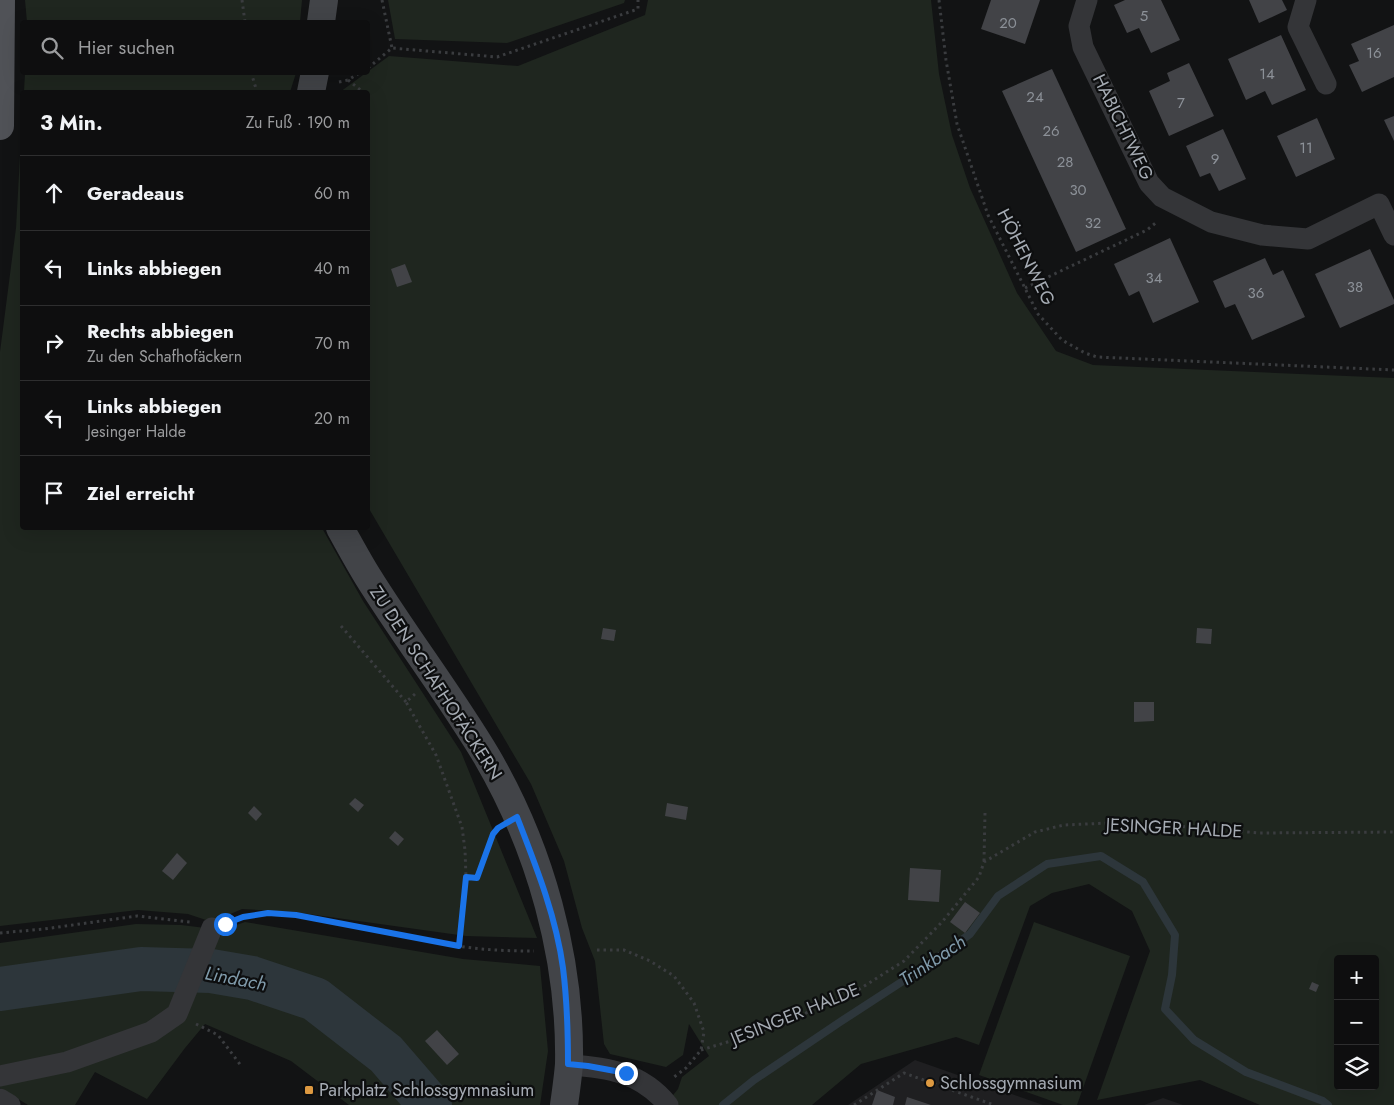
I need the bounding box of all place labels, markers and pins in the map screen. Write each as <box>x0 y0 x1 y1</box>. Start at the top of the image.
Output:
place label: Schlossgymnasium <box>940 1070 1082 1096</box>
place label: Parkplatz Schlossgymnasium <box>319 1077 534 1103</box>
marker: Schlossgymnasium <box>924 1077 936 1089</box>
marker: Parkplatz Schlossgymnasium <box>303 1084 315 1096</box>

